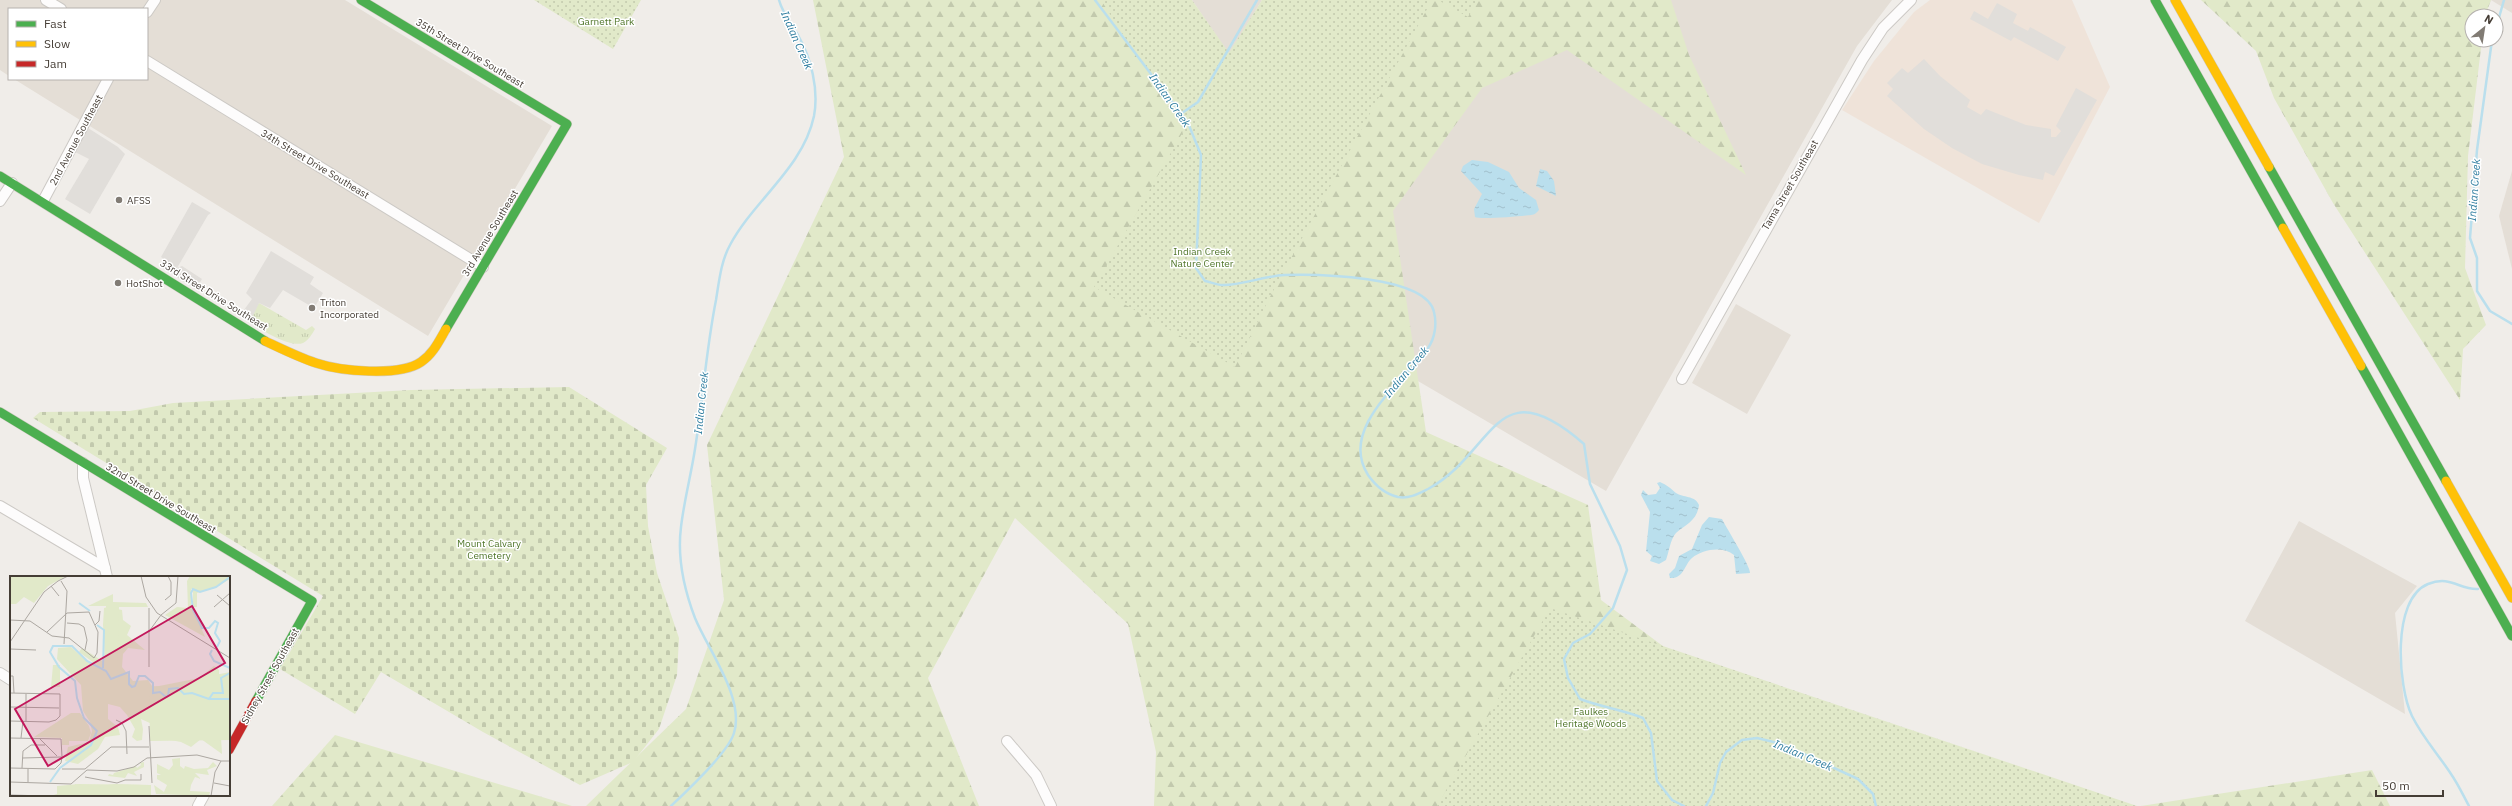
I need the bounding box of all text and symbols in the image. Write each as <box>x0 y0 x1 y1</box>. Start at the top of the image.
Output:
legend <box>8 8 148 80</box>
north arrow <box>2464 8 2504 48</box>
water label: Indian Creek <box>778 9 816 72</box>
text: N <box>2482 11 2496 27</box>
street label: 35th Street Drive Southeast <box>413 15 527 91</box>
park label: Garnett Park <box>578 15 635 28</box>
text: Fast <box>44 16 67 31</box>
text: Slow <box>44 36 70 51</box>
text: Jam <box>44 56 67 71</box>
water label: Indian Creek <box>1146 70 1194 130</box>
street label: 2nd Avenue Southeast <box>47 92 106 188</box>
street label: 34th Street Drive Southeast <box>258 126 372 202</box>
street label: Tama Street Southeast <box>1759 137 1821 232</box>
water label: Indian Creek <box>2465 158 2483 222</box>
street label: 3rd Avenue Southeast <box>459 187 521 279</box>
place label: AFSS <box>127 194 151 207</box>
marker: AFSS <box>114 195 124 205</box>
park label: Indian Creek Nature Center <box>1170 245 1234 270</box>
street label: 33rd Street Drive Southeast <box>158 256 271 334</box>
place label: HotShot <box>126 277 163 290</box>
marker: HotShot <box>113 278 123 288</box>
place label: Triton Incorporated <box>320 296 379 321</box>
marker: Triton Incorporated <box>307 303 317 313</box>
water label: Indian Creek <box>1381 343 1432 400</box>
water label: Indian Creek <box>691 371 711 435</box>
street label: 32nd Street Drive Southeast <box>103 460 219 536</box>
park label: Mount Calvary Cemetery <box>457 537 521 562</box>
inset map <box>10 576 230 796</box>
street label: Sidney Street Southeast <box>238 625 302 726</box>
park label: Faulkes Heritage Woods <box>1555 705 1627 730</box>
water label: Indian Creek <box>1771 736 1835 774</box>
scale bar <box>2376 772 2443 798</box>
text: 50 m <box>2382 778 2410 793</box>

